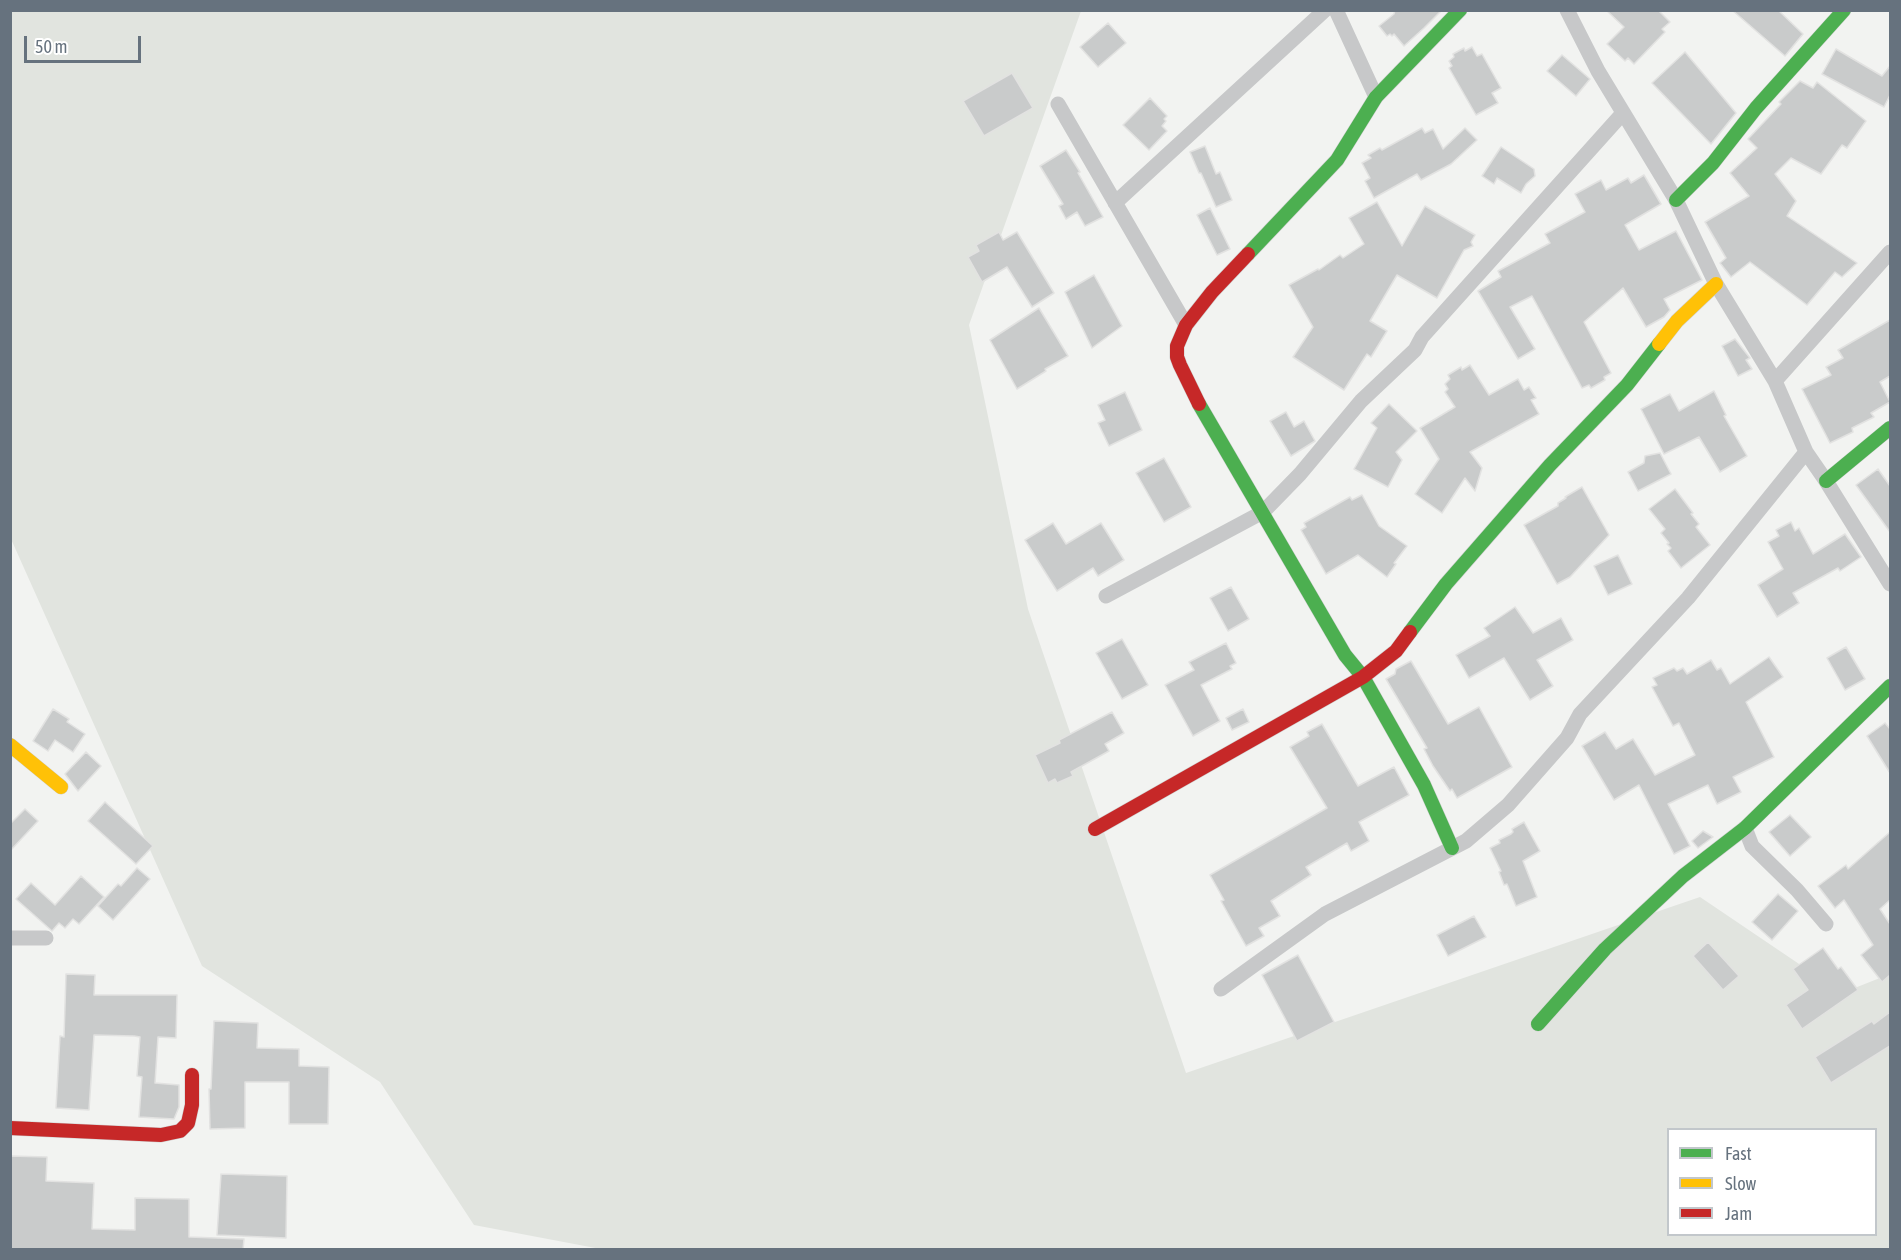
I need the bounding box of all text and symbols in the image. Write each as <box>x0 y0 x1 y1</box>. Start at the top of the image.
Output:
scale bar <box>27 24 144 62</box>
text: 50 m <box>35 36 67 57</box>
legend <box>1667 1128 1877 1236</box>
text: Fast <box>1725 1143 1752 1164</box>
text: Slow <box>1725 1173 1756 1194</box>
text: Jam <box>1725 1203 1752 1224</box>

